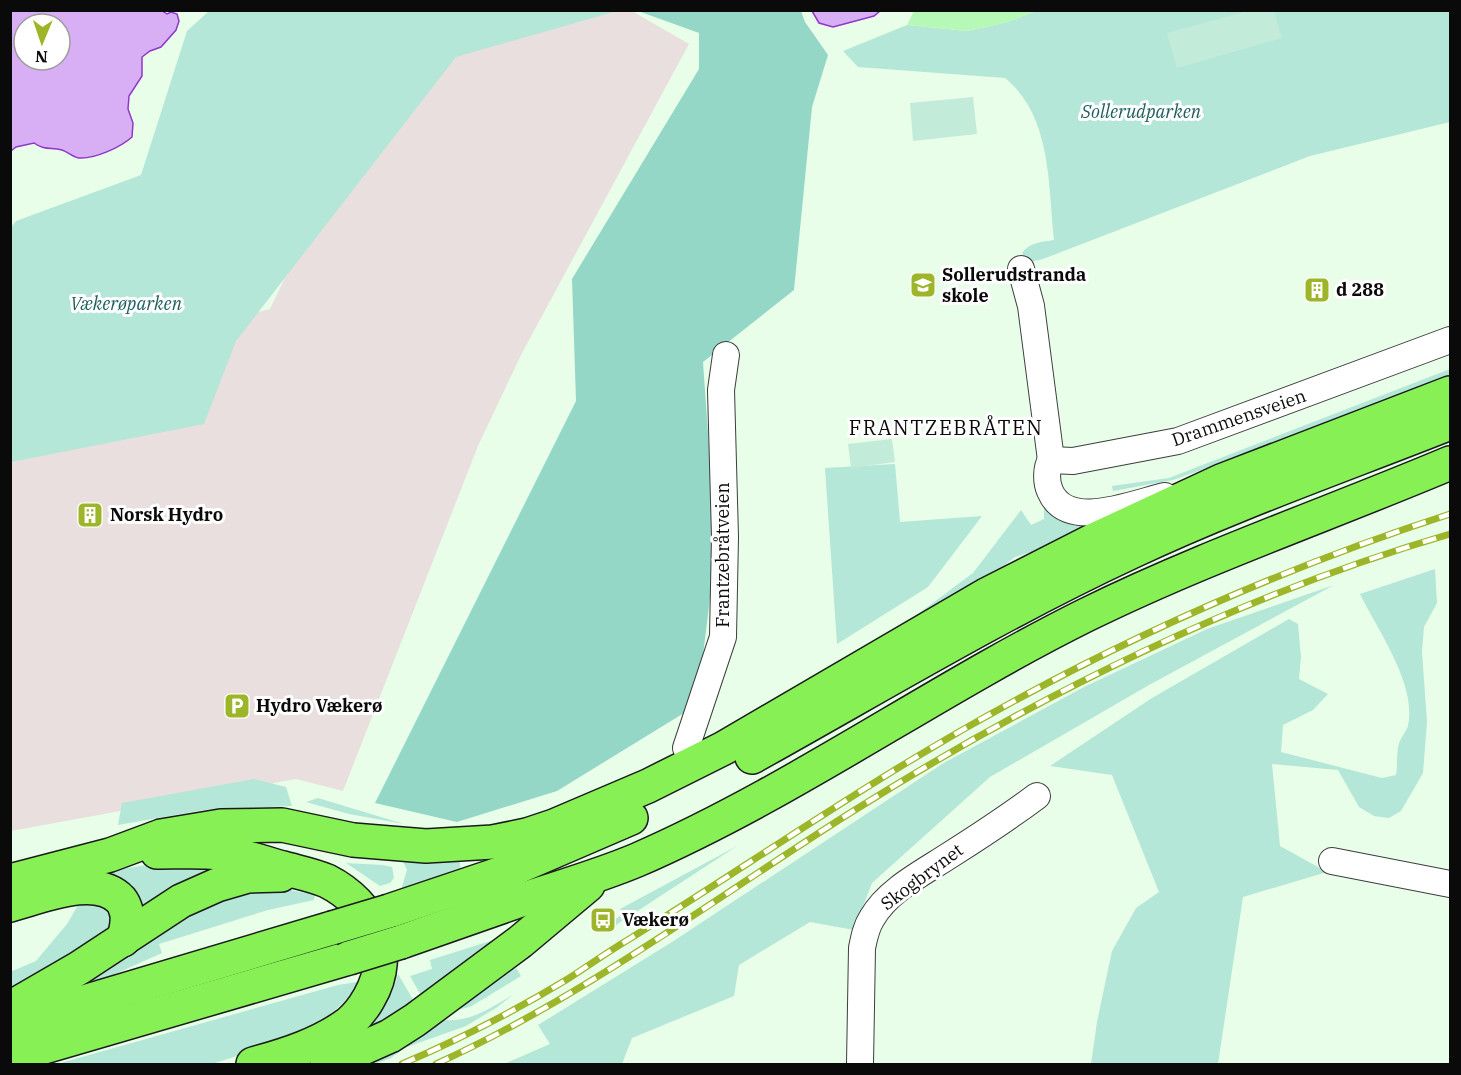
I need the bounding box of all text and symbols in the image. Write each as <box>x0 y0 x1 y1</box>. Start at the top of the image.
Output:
north arrow <box>12 12 72 72</box>
text: N <box>35 47 48 67</box>
park label: Sollerudparken <box>1080 100 1202 123</box>
place label: Sollerudstranda skole <box>942 263 1086 307</box>
school or university icon: Sollerudstranda skole <box>908 270 938 300</box>
building icon: d 288 <box>1302 275 1332 305</box>
place label: d 288 <box>1336 278 1384 301</box>
park label: Vækerøparken <box>70 292 183 315</box>
street label: Drammensveien <box>1169 384 1309 451</box>
district label: FRANTZEBRÅTEN <box>849 414 1043 441</box>
street label: Frantzebråtveien <box>711 482 734 628</box>
building icon: Norsk Hydro <box>75 500 105 530</box>
place label: Norsk Hydro <box>110 503 223 526</box>
parking icon: Hydro Vækerø <box>222 691 252 721</box>
place label: Hydro Vækerø <box>256 694 382 717</box>
street label: Skogbrynet <box>876 838 967 915</box>
bus stop icon: Vækerø <box>588 905 618 935</box>
place label: Vækerø <box>622 908 689 931</box>

